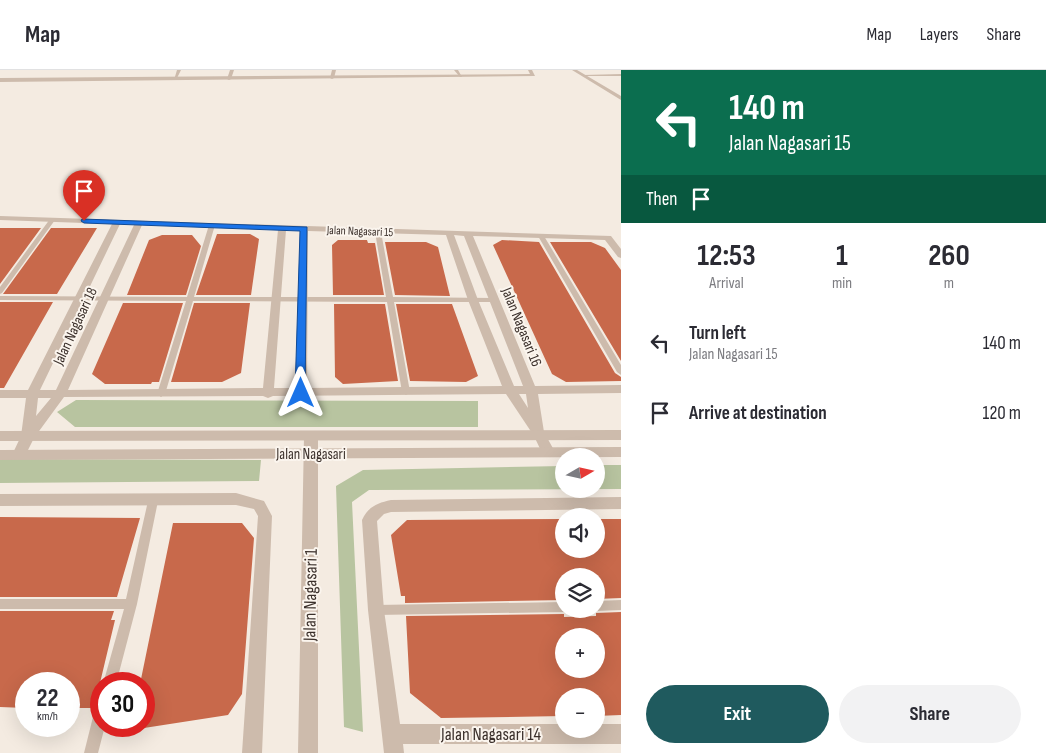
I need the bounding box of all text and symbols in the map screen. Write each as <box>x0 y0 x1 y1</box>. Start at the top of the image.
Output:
text: Map <box>25 20 60 49</box>
text: Map <box>867 24 892 45</box>
text: Layers <box>920 24 959 45</box>
text: Share <box>987 24 1021 45</box>
text: 140 m <box>729 87 805 130</box>
icon: left <box>646 90 711 155</box>
text: Jalan Nagasari 15 <box>729 130 851 157</box>
pin <box>63 170 105 221</box>
icon: arrive <box>70 177 98 205</box>
icon: arrive <box>687 185 715 213</box>
text: Then <box>646 188 677 211</box>
street label: Jalan Nagasari 15 <box>326 223 394 240</box>
text: 12:53 <box>697 238 756 274</box>
text: 1 <box>836 238 848 274</box>
text: 260 <box>928 238 970 274</box>
text: Arrival <box>709 274 744 293</box>
text: min <box>832 274 852 293</box>
text: m <box>944 274 954 293</box>
street label: Jalan Nagasari 18 <box>49 284 102 369</box>
street label: Jalan Nagasari 16 <box>497 284 546 370</box>
text: Turn left <box>689 322 746 345</box>
icon: left <box>646 329 674 357</box>
text: 140 m <box>983 332 1021 355</box>
text: Jalan Nagasari 15 <box>689 345 778 364</box>
position arrow <box>274 366 326 418</box>
icon: arrive <box>646 399 674 427</box>
text: Arrive at destination <box>689 402 827 425</box>
text: 120 m <box>983 402 1021 425</box>
street label: Jalan Nagasari <box>275 445 346 464</box>
north arrow <box>555 448 605 498</box>
map controls <box>555 448 605 738</box>
button: sound <box>555 508 605 558</box>
street label: Jalan Nagasari 1 <box>299 548 322 642</box>
button: layers <box>555 568 605 618</box>
button: + <box>555 628 605 678</box>
speed limit sign: 30 <box>90 672 155 737</box>
text: 22 <box>37 683 58 714</box>
button: Exit <box>646 685 829 743</box>
button: Share <box>839 685 1021 743</box>
button: − <box>555 688 605 738</box>
text: km/h <box>37 709 58 724</box>
street label: Jalan Nagasari 14 <box>440 724 541 745</box>

